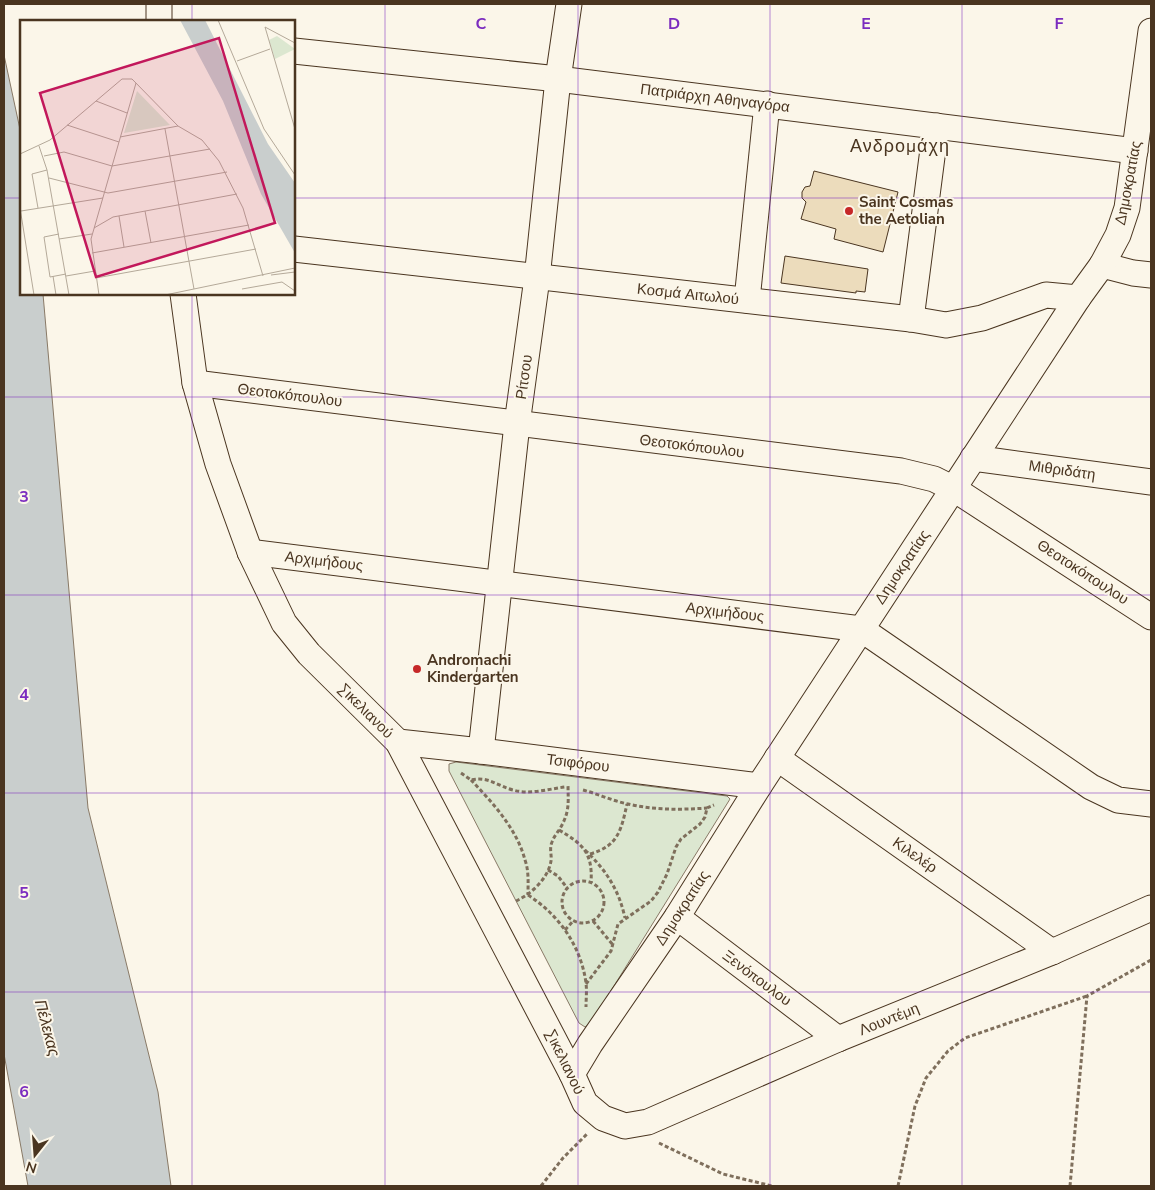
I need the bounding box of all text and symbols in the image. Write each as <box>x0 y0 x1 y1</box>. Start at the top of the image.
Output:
text: C <box>476 13 487 35</box>
text: D <box>668 13 680 35</box>
text: E <box>861 13 871 35</box>
text: F <box>1055 13 1064 35</box>
inset map <box>20 20 295 295</box>
street label: Πατριάρχη Αθηναγόρα <box>639 79 791 117</box>
district label: Ανδρομάχη <box>850 134 950 158</box>
street label: Δημοκρατίας <box>1110 139 1146 227</box>
place label: Saint Cosmas the Aetolian <box>859 192 953 229</box>
marker: Saint Cosmas the Aetolian <box>843 205 855 217</box>
street label: Κοσμά Αιτωλού <box>636 279 740 309</box>
street label: Ρίτσου <box>511 353 537 401</box>
street label: Θεοτοκόπουλου <box>236 379 344 411</box>
street label: Θεοτοκόπουλου <box>638 430 746 462</box>
street label: Μιθριδάτη <box>1027 455 1097 485</box>
text: 3 <box>19 486 29 508</box>
street label: Δημοκρατίας <box>870 526 934 608</box>
street label: Θεοτοκόπουλου <box>1033 535 1133 609</box>
street label: Αρχιμήδους <box>284 546 364 576</box>
street label: Αρχιμήδους <box>685 597 765 627</box>
place label: Andromachi Kindergarten <box>427 650 519 687</box>
marker: Andromachi Kindergarten <box>411 663 423 675</box>
street label: Σικελιανού <box>334 679 398 743</box>
text: 4 <box>19 684 29 706</box>
street label: Τσιφόρου <box>545 749 611 777</box>
street label: Κιλελέρ <box>889 832 941 878</box>
street label: Δημοκρατίας <box>650 867 714 949</box>
text: 5 <box>19 882 29 904</box>
street label: Ξενόπουλου <box>718 946 796 1010</box>
water label: Πέλεκας <box>29 997 65 1059</box>
street label: Λουντέμη <box>856 998 922 1040</box>
street label: Σικελιανού <box>541 1026 589 1098</box>
text: 6 <box>19 1081 29 1103</box>
north arrow <box>10 1130 60 1180</box>
text: N <box>24 1156 39 1178</box>

